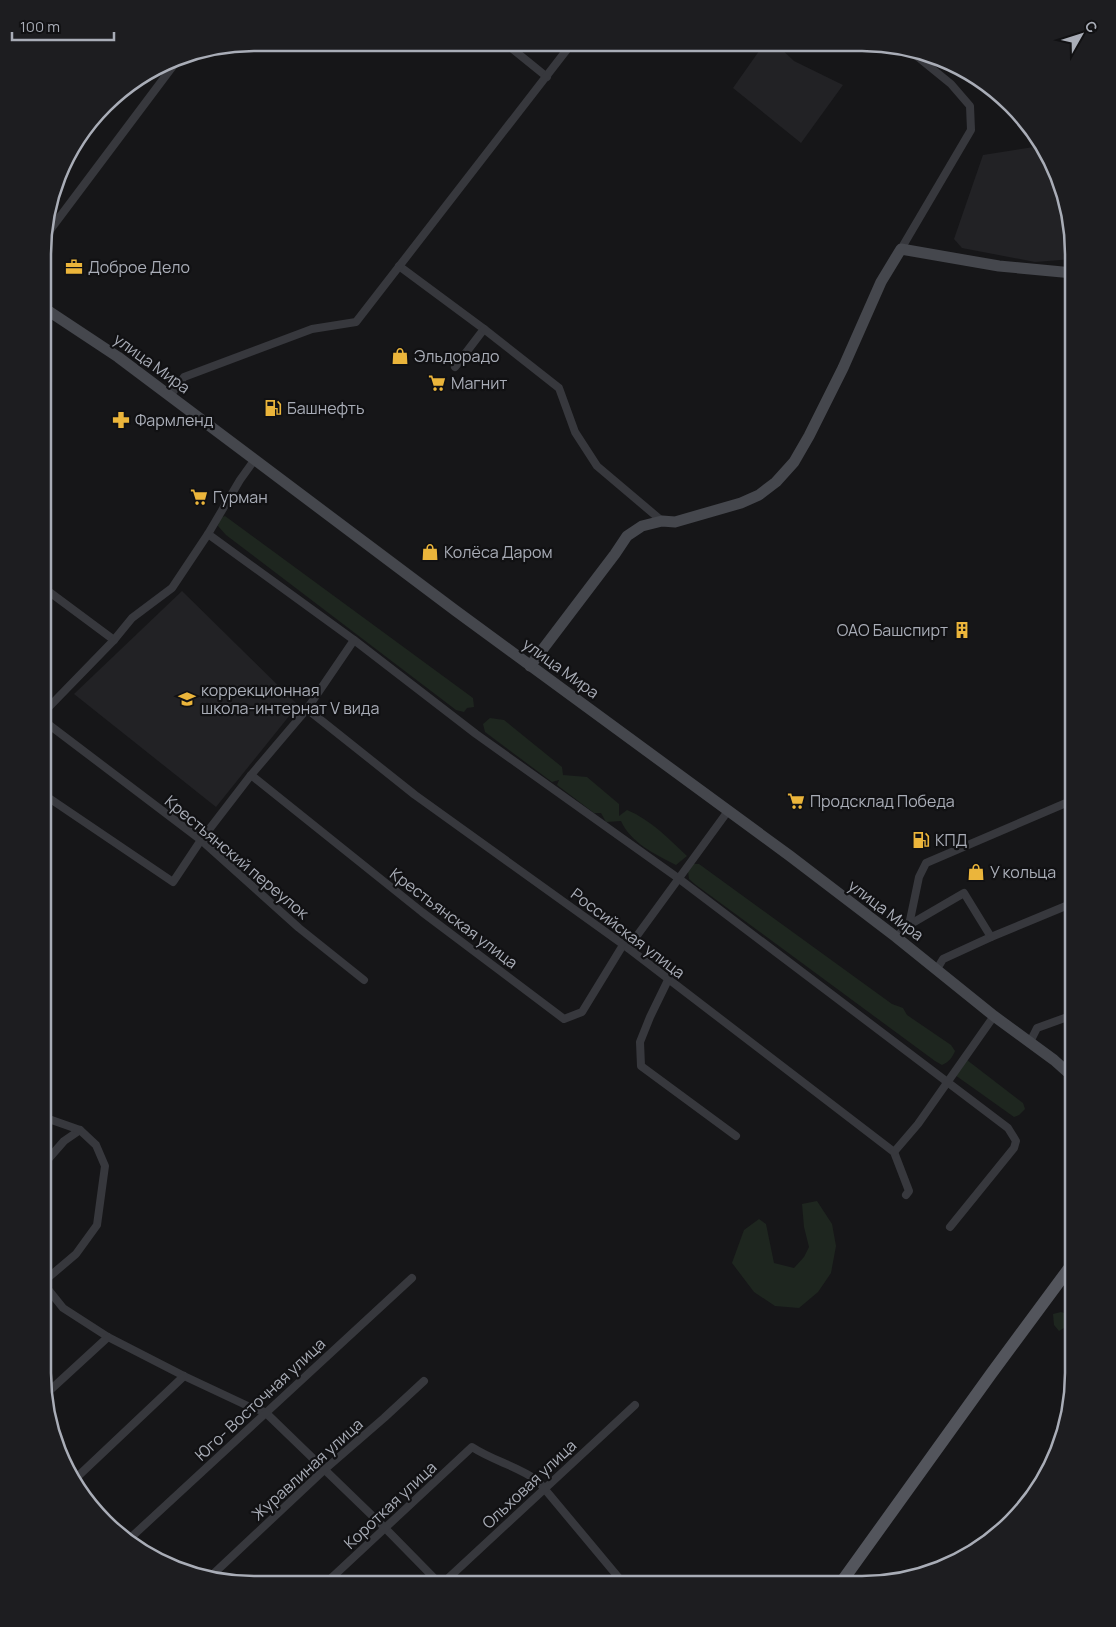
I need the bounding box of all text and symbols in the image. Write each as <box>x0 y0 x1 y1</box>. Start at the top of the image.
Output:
scale bar <box>12 10 115 42</box>
north arrow <box>1056 10 1106 60</box>
text: 100 m <box>20 16 60 37</box>
text: С <box>1081 17 1102 37</box>
place label: Доброе Дело <box>88 256 190 278</box>
office icon: Доброе Дело <box>64 257 84 277</box>
street label: улица Мира <box>109 328 195 398</box>
place label: Эльдорадо <box>414 345 499 367</box>
shop icon: Эльдорадо <box>390 346 410 366</box>
place label: Магнит <box>451 372 507 394</box>
supermarket icon: Магнит <box>427 373 447 393</box>
place label: Башнефть <box>287 397 364 419</box>
fuel station icon: Башнефть <box>263 398 283 418</box>
place label: Фармленд <box>135 409 214 431</box>
pharmacy icon: Фармленд <box>111 410 131 430</box>
place label: Гурман <box>213 486 268 508</box>
supermarket icon: Гурман <box>189 487 209 507</box>
place label: Колёса Даром <box>444 541 552 563</box>
shop icon: Колёса Даром <box>420 542 440 562</box>
place label: ОАО Башспирт <box>837 619 948 641</box>
building icon: ОАО Башспирт <box>952 620 972 640</box>
street label: улица Мира <box>518 633 604 703</box>
place label: коррекционная школа-интернат V вида <box>201 679 379 719</box>
school or university icon: коррекционная школа-интернат V вида <box>177 689 197 709</box>
street label: Крестьянский переулок <box>160 790 315 925</box>
place label: Продсклад Победа <box>810 790 955 812</box>
supermarket icon: Продсклад Победа <box>786 791 806 811</box>
place label: КПД <box>935 829 968 851</box>
fuel station icon: КПД <box>911 830 931 850</box>
place label: У кольца <box>990 861 1056 883</box>
shop icon: У кольца <box>966 862 986 882</box>
street label: Крестьянская улица <box>386 863 522 973</box>
street label: улица Мира <box>844 874 928 946</box>
street label: Российская улица <box>566 883 690 983</box>
street label: Юго- Восточная улица <box>190 1333 330 1465</box>
street label: Журавлиная улица <box>247 1413 367 1525</box>
street label: Ольховая улица <box>477 1434 581 1534</box>
street label: Короткая улица <box>339 1456 441 1554</box>

